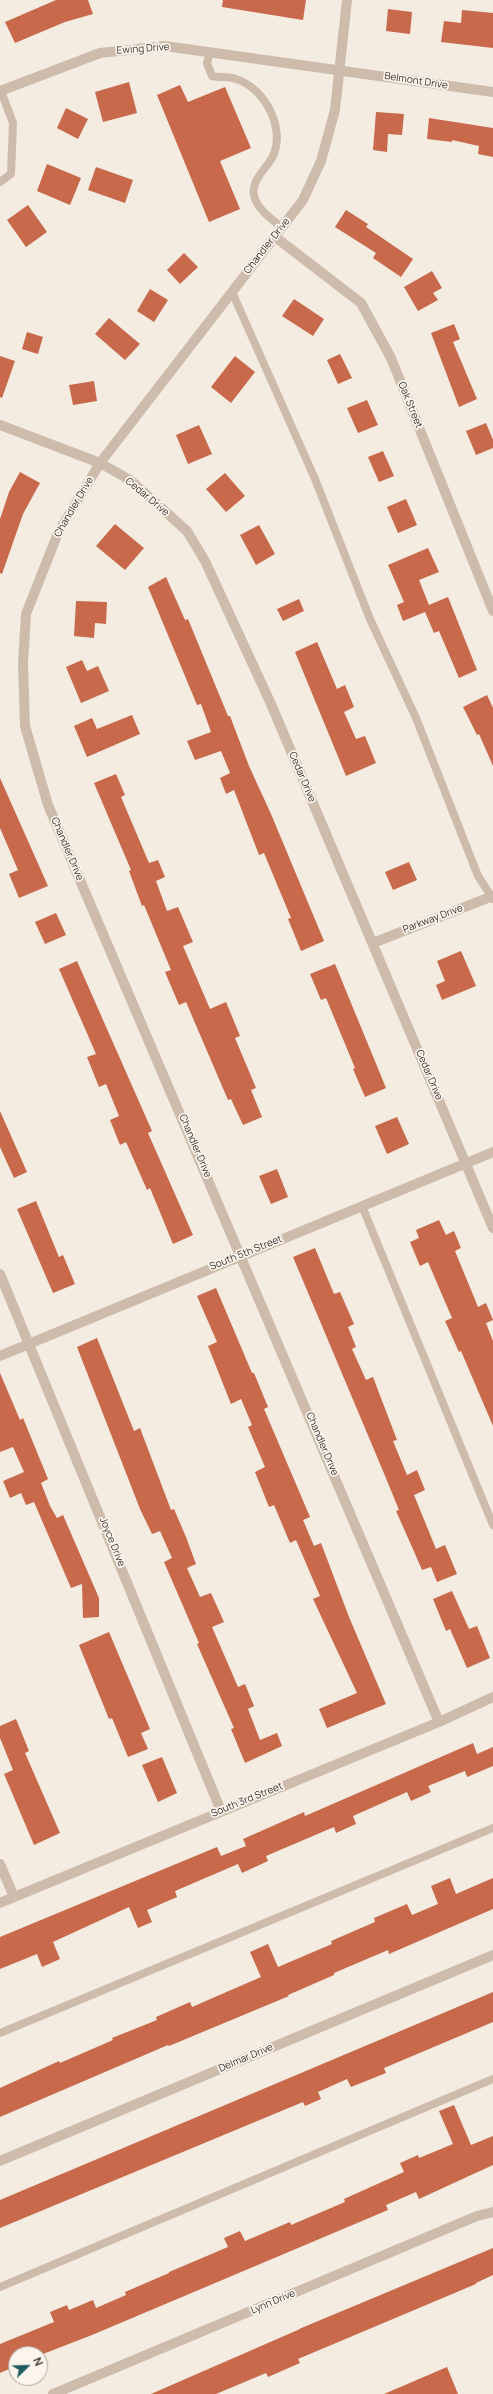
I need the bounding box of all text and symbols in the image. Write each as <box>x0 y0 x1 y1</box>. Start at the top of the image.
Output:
street label: Ewing Drive <box>116 41 170 57</box>
street label: Belmont Drive <box>383 70 449 92</box>
street label: Chandler Drive <box>241 216 293 276</box>
street label: Oak Street <box>395 380 425 430</box>
street label: Chandler Drive <box>52 475 96 539</box>
street label: Cedar Drive <box>123 475 171 519</box>
street label: Cedar Drive <box>286 750 318 804</box>
street label: Chandler Drive <box>48 816 86 882</box>
street label: Parkway Drive <box>401 902 465 936</box>
street label: Cedar Drive <box>413 1048 445 1102</box>
street label: Chandler Drive <box>176 1113 214 1179</box>
street label: South 5th Street <box>208 1233 284 1273</box>
street label: Chandler Drive <box>303 1411 341 1477</box>
street label: Joyce Drive <box>97 1516 127 1568</box>
street label: South 3rd Street <box>209 1780 285 1820</box>
street label: Delmar Drive <box>217 2041 275 2075</box>
street label: Lynn Drive <box>249 2287 297 2317</box>
north arrow <box>8 2346 48 2386</box>
text: N <box>30 2355 47 2368</box>

